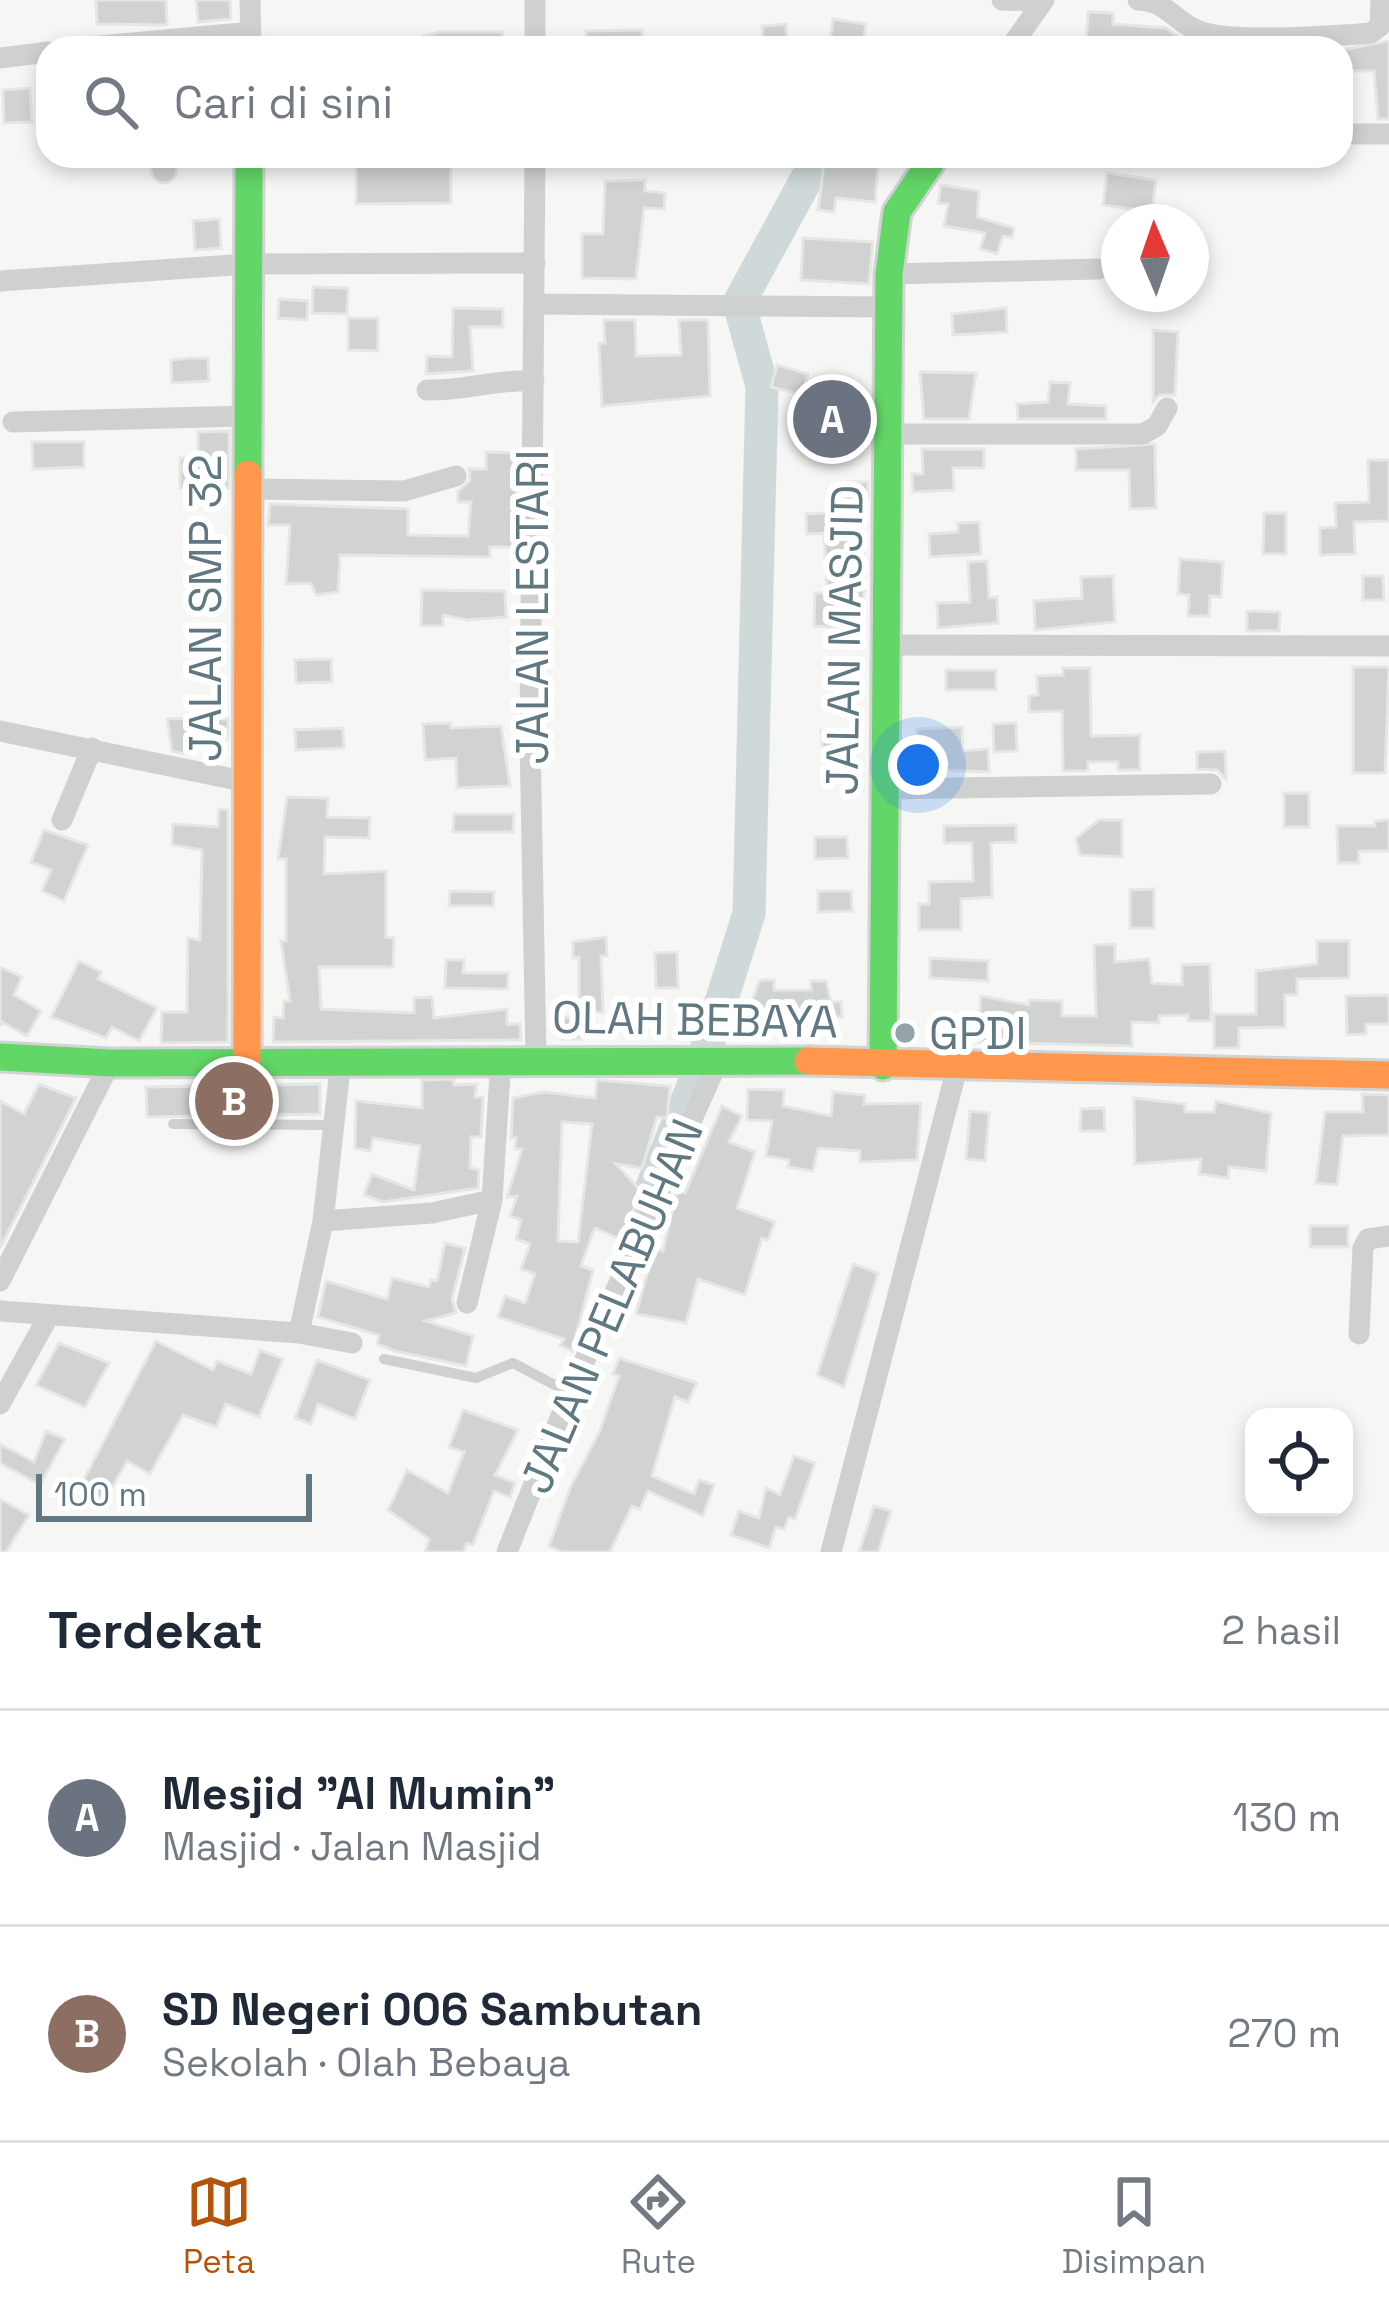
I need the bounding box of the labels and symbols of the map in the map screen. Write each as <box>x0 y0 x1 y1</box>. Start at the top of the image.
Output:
north arrow <box>1101 204 1209 312</box>
pin: A <box>793 374 871 464</box>
street label: JALAN LESTARI <box>504 450 561 765</box>
street label: JALAN SMP 32 <box>177 454 234 762</box>
street label: JALAN MASJID <box>813 484 876 796</box>
your location <box>888 735 948 795</box>
street label: OLAH BEBAYA <box>552 989 838 1050</box>
place label: GPDI <box>929 1005 1026 1062</box>
marker: GPDI <box>892 1020 918 1046</box>
pin: B <box>195 1056 273 1146</box>
street label: JALAN PELABUHAN <box>507 1111 716 1502</box>
scale bar <box>36 1468 312 1521</box>

